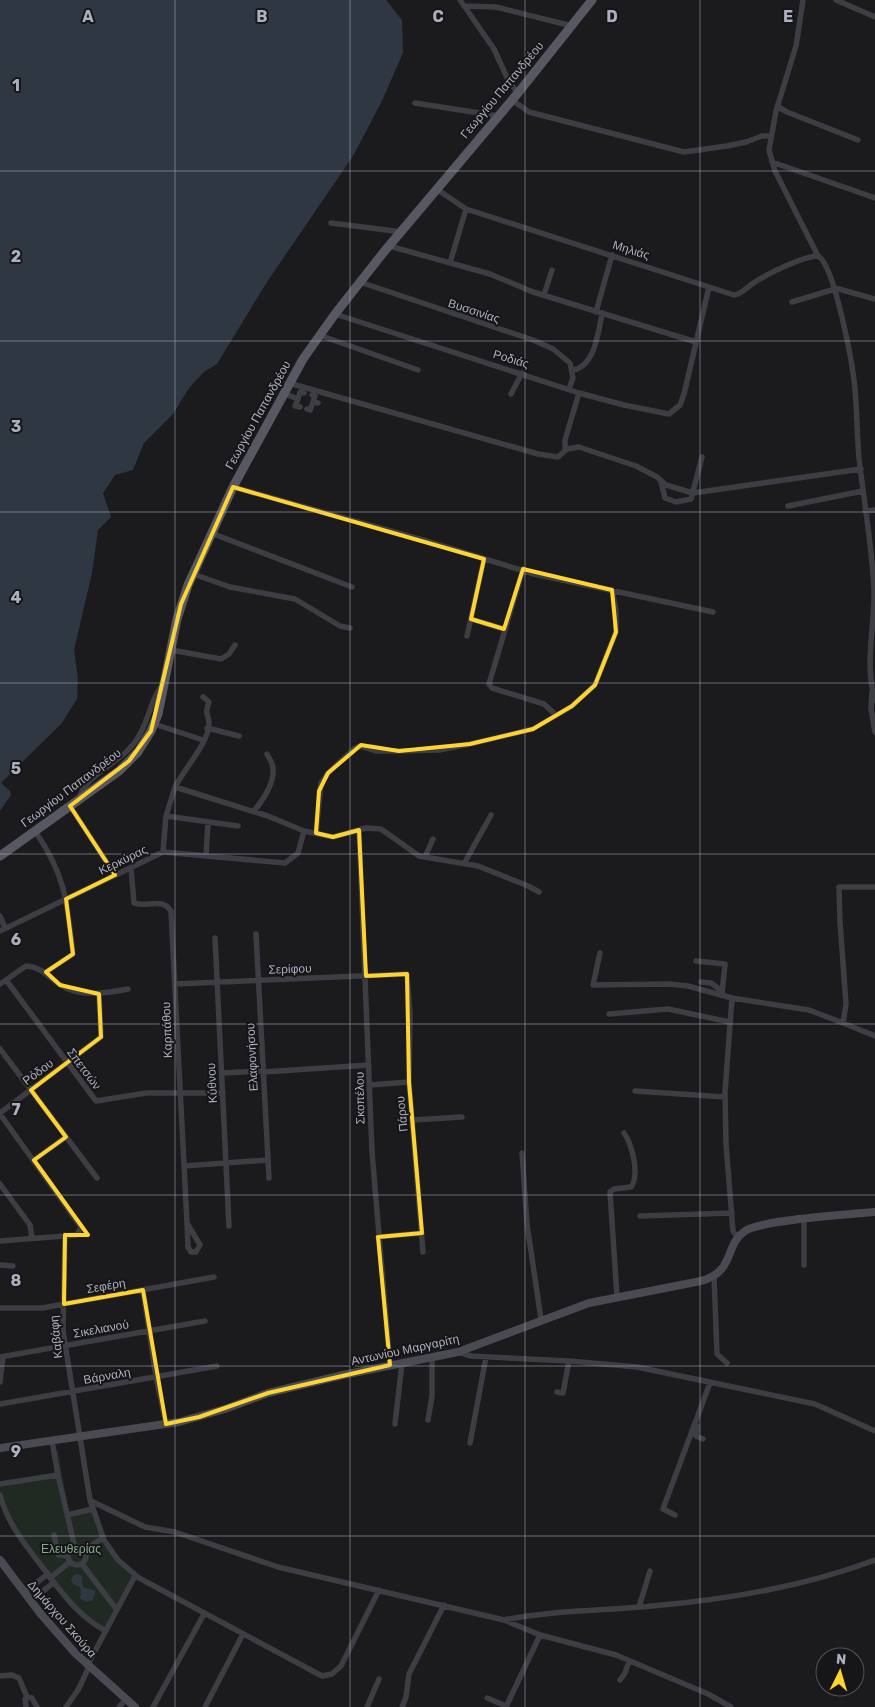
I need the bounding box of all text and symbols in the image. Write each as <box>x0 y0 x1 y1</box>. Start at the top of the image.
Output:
text: A <box>82 7 94 26</box>
text: B <box>256 7 268 26</box>
text: C <box>432 7 444 26</box>
text: D <box>606 7 618 26</box>
text: E <box>783 7 793 26</box>
street label: Γεωργίου Παπανδρέου <box>458 39 546 141</box>
text: 1 <box>12 76 20 95</box>
street label: Μηλιάς <box>611 238 651 262</box>
text: 2 <box>11 247 21 266</box>
street label: Βυσσινίας <box>446 296 502 326</box>
street label: Ροδιάς <box>491 347 531 371</box>
street label: Γεωργίου Παπανδρέου <box>222 358 294 472</box>
text: 3 <box>11 417 21 436</box>
text: 4 <box>11 588 22 607</box>
street label: Γεωργίου Παπανδρέου <box>18 746 124 830</box>
text: 5 <box>11 759 21 778</box>
street label: Κερκύρας <box>96 842 150 878</box>
text: 6 <box>11 930 21 949</box>
street label: Σερίφου <box>268 961 312 977</box>
street label: Καρπάθου <box>159 1002 175 1058</box>
street label: Ελαφονήσου <box>243 1022 261 1092</box>
street label: Σπετσών <box>64 1046 104 1092</box>
street label: Ρόδου <box>20 1056 56 1088</box>
street label: Κύθνου <box>204 1062 220 1104</box>
street label: Σκοπέλου <box>353 1072 367 1124</box>
street label: Πάρου <box>393 1096 411 1132</box>
text: 7 <box>11 1100 21 1119</box>
text: 8 <box>11 1271 22 1290</box>
street label: Σεφέρη <box>85 1276 127 1296</box>
street label: Καβάφη <box>47 1315 65 1359</box>
street label: Σικελιανού <box>72 1317 130 1341</box>
street label: Αντωνίου Μαργαρίτη <box>350 1332 460 1368</box>
street label: Βάρναλη <box>82 1365 132 1387</box>
text: 9 <box>11 1442 21 1461</box>
park label: Ελευθερίας <box>41 1542 101 1556</box>
street label: Δημάρχου Σκούρα <box>25 1578 99 1661</box>
north arrow <box>815 1647 865 1697</box>
text: N <box>835 1651 847 1668</box>

